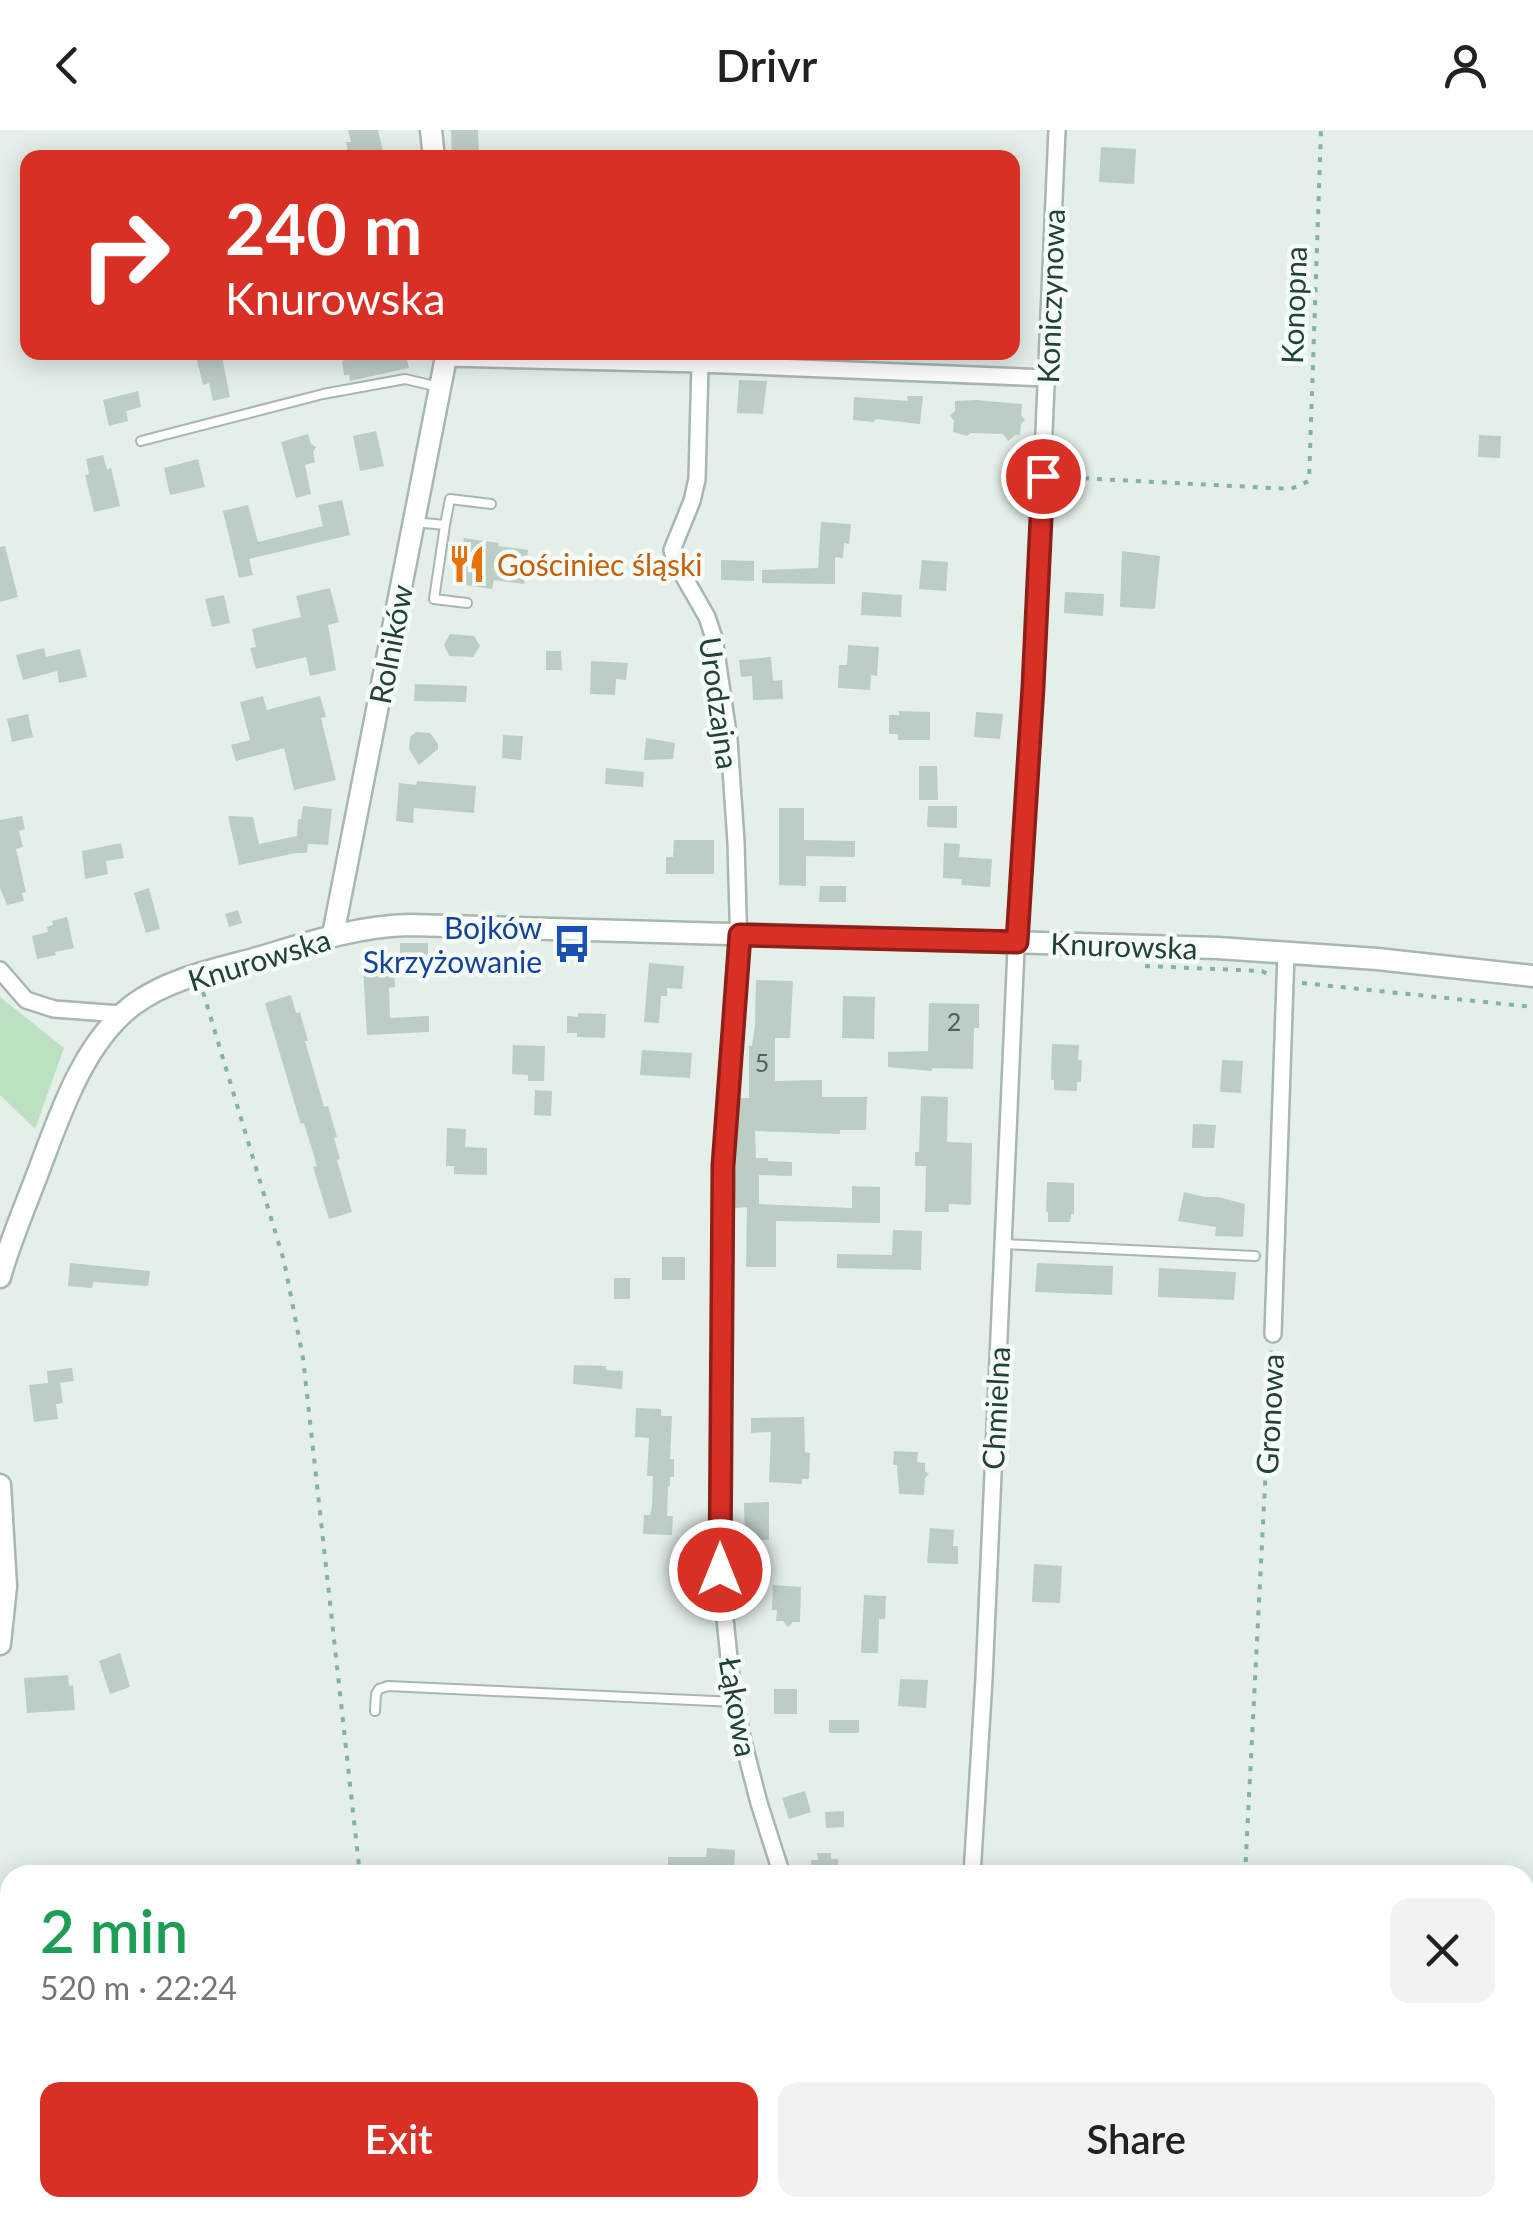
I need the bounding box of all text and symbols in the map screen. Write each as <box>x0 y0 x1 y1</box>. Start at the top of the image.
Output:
icon: back <box>40 38 95 93</box>
text: Drivr <box>716 38 817 92</box>
icon: person <box>1438 38 1493 93</box>
text: 240 m <box>225 186 422 270</box>
icon: right <box>60 190 190 320</box>
street label: Koniczynowa <box>1029 208 1071 384</box>
street label: Konopna <box>1273 245 1313 365</box>
text: Knurowska <box>225 271 446 325</box>
pin <box>1001 434 1086 519</box>
icon: arrive <box>1016 449 1071 504</box>
restaurant icon: Gościniec śląski <box>446 543 488 585</box>
place label: Gościniec śląski <box>497 546 702 582</box>
street label: Rolników <box>361 581 419 707</box>
street label: Urodzajna <box>693 635 747 771</box>
place label: Bojków Skrzyżowanie <box>363 909 542 979</box>
street label: Knurowska <box>183 920 335 998</box>
bus stop icon: Bojków Skrzyżowanie <box>551 923 593 965</box>
street label: Knurowska <box>1050 924 1198 966</box>
house number: 2 <box>947 1006 961 1036</box>
house number: 5 <box>755 1047 769 1077</box>
street label: Chmielna <box>974 1346 1016 1470</box>
street label: Gronowa <box>1248 1353 1290 1475</box>
position arrow <box>668 1518 772 1622</box>
street label: Łąkowa <box>713 1655 765 1759</box>
text: 2 min <box>40 1894 188 1966</box>
button: close <box>1390 1898 1495 2003</box>
text: 520 m · 22:24 <box>40 1968 237 2007</box>
button: Exit <box>40 2082 758 2197</box>
button: Share <box>778 2082 1495 2197</box>

